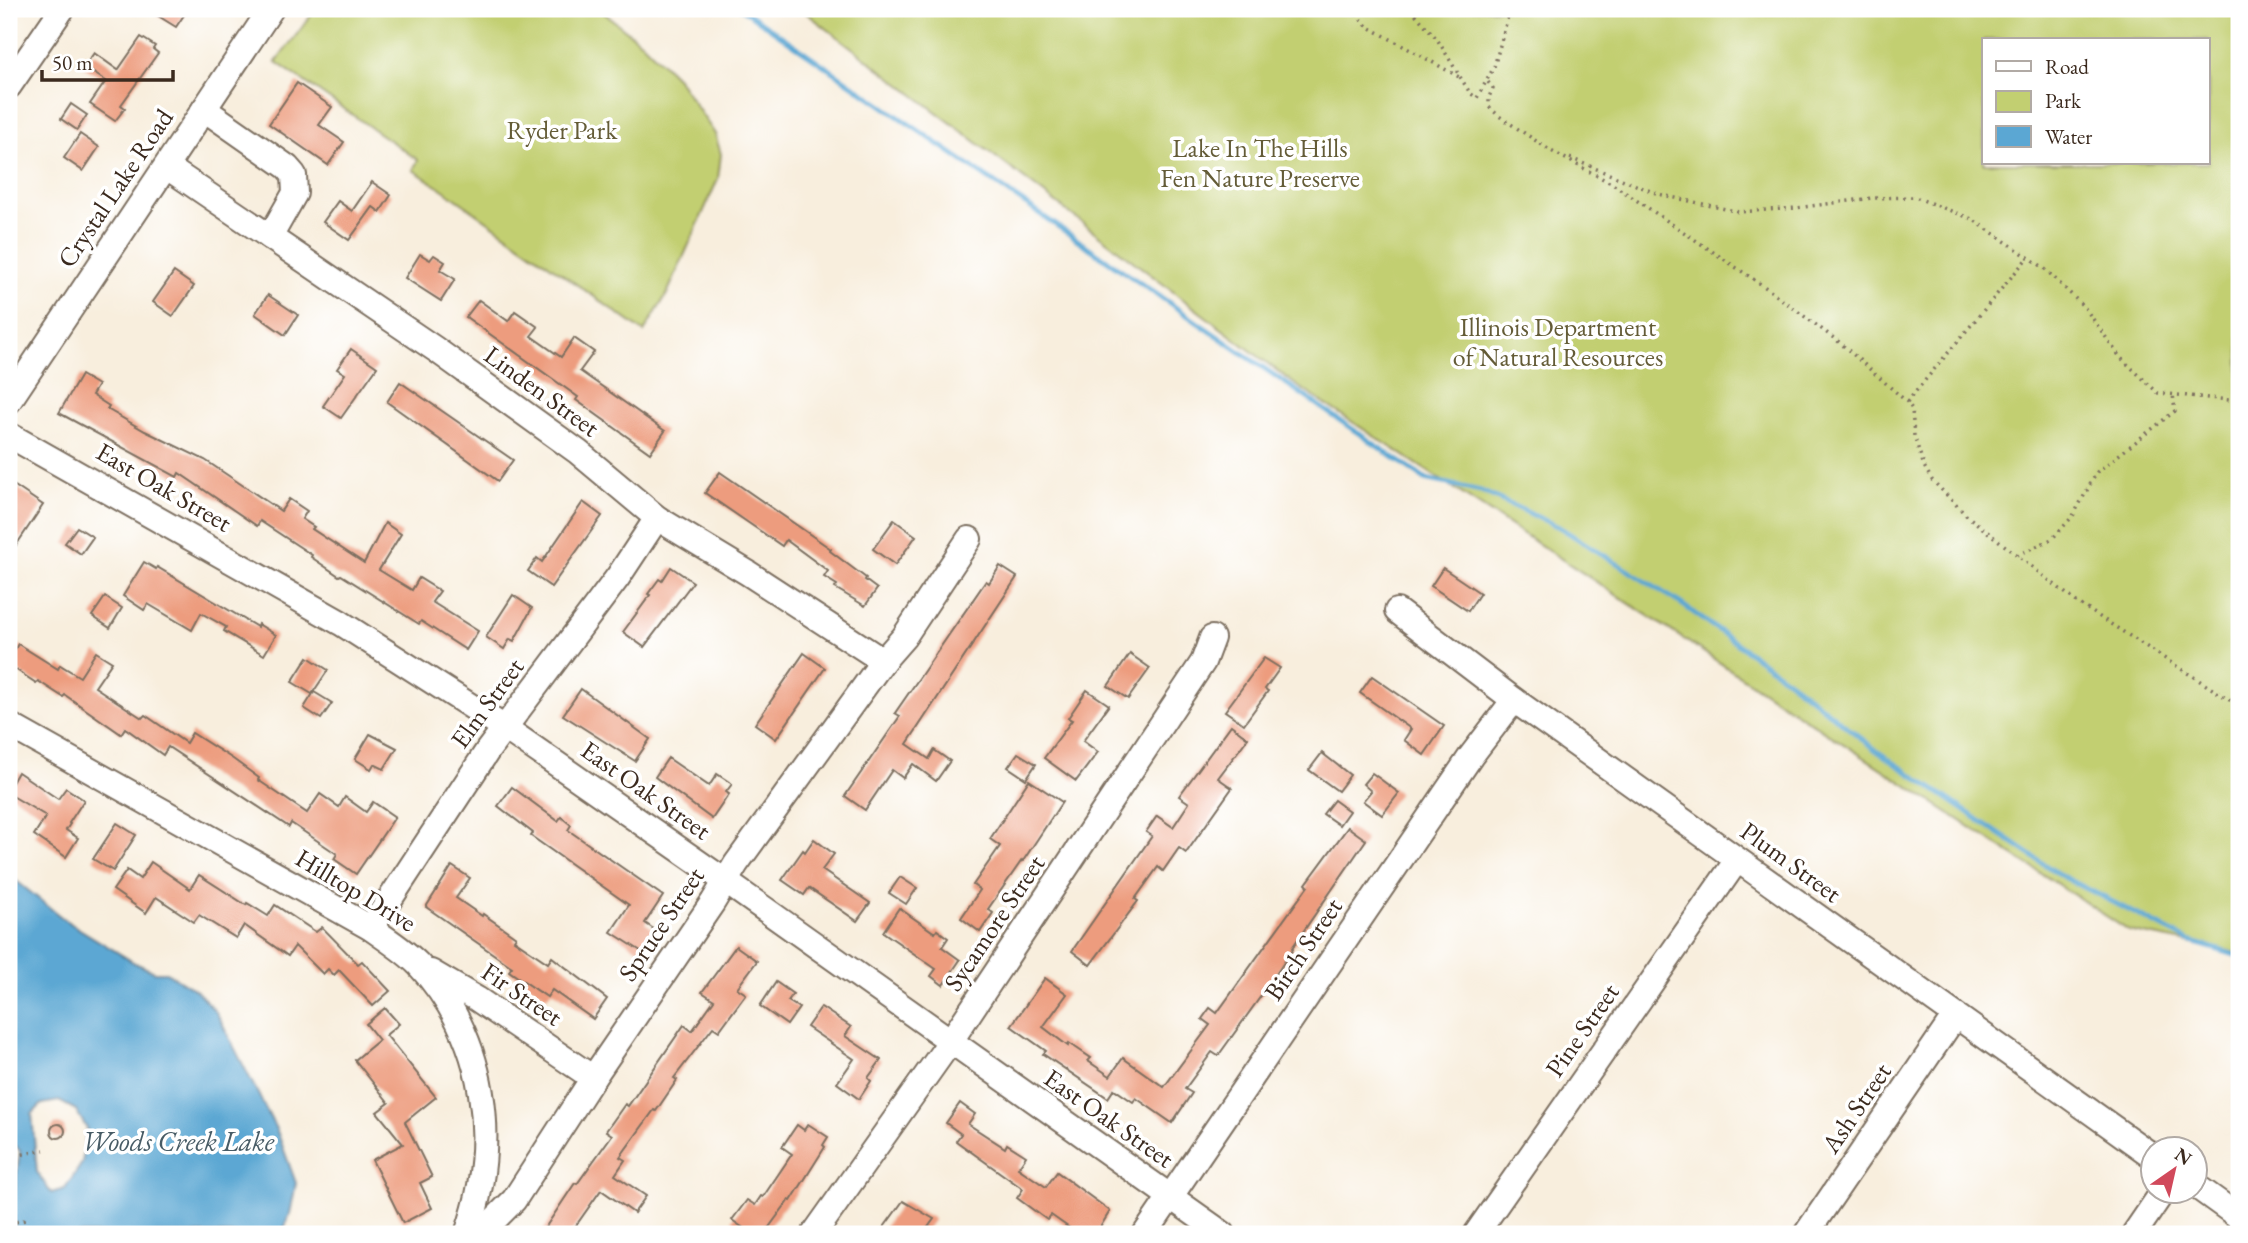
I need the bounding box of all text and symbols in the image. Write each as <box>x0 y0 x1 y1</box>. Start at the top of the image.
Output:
scale bar <box>42 38 173 82</box>
legend <box>1982 38 2210 164</box>
text: 50 m <box>52 49 93 76</box>
text: Road <box>2045 53 2089 80</box>
text: Park <box>2045 87 2082 114</box>
street label: Crystal Lake Road <box>49 101 181 274</box>
park label: Ryder Park <box>507 113 618 147</box>
text: Water <box>2045 123 2092 150</box>
park label: Lake In The Hills Fen Nature Preserve <box>1160 131 1360 195</box>
park label: Illinois Department of Natural Resources <box>1453 310 1663 374</box>
street label: Linden Street <box>478 338 606 444</box>
street label: East Oak Street <box>90 435 238 539</box>
street label: Elm Street <box>443 651 531 755</box>
street label: East Oak Street <box>574 733 718 847</box>
street label: Plum Street <box>1734 814 1848 910</box>
street label: Hilltop Drive <box>289 841 423 939</box>
street label: Sycamore Street <box>936 848 1052 998</box>
street label: Spruce Street <box>610 860 712 988</box>
street label: Birch Street <box>1256 891 1350 1007</box>
street label: Fir Street <box>475 955 569 1033</box>
street label: Pine Street <box>1537 976 1627 1084</box>
street label: Ash Street <box>1813 1056 1899 1161</box>
street label: East Oak Street <box>1037 1061 1181 1175</box>
water label: Woods Creek Lake <box>82 1123 275 1159</box>
north arrow <box>2140 1134 2210 1204</box>
text: N <box>2170 1142 2197 1171</box>

